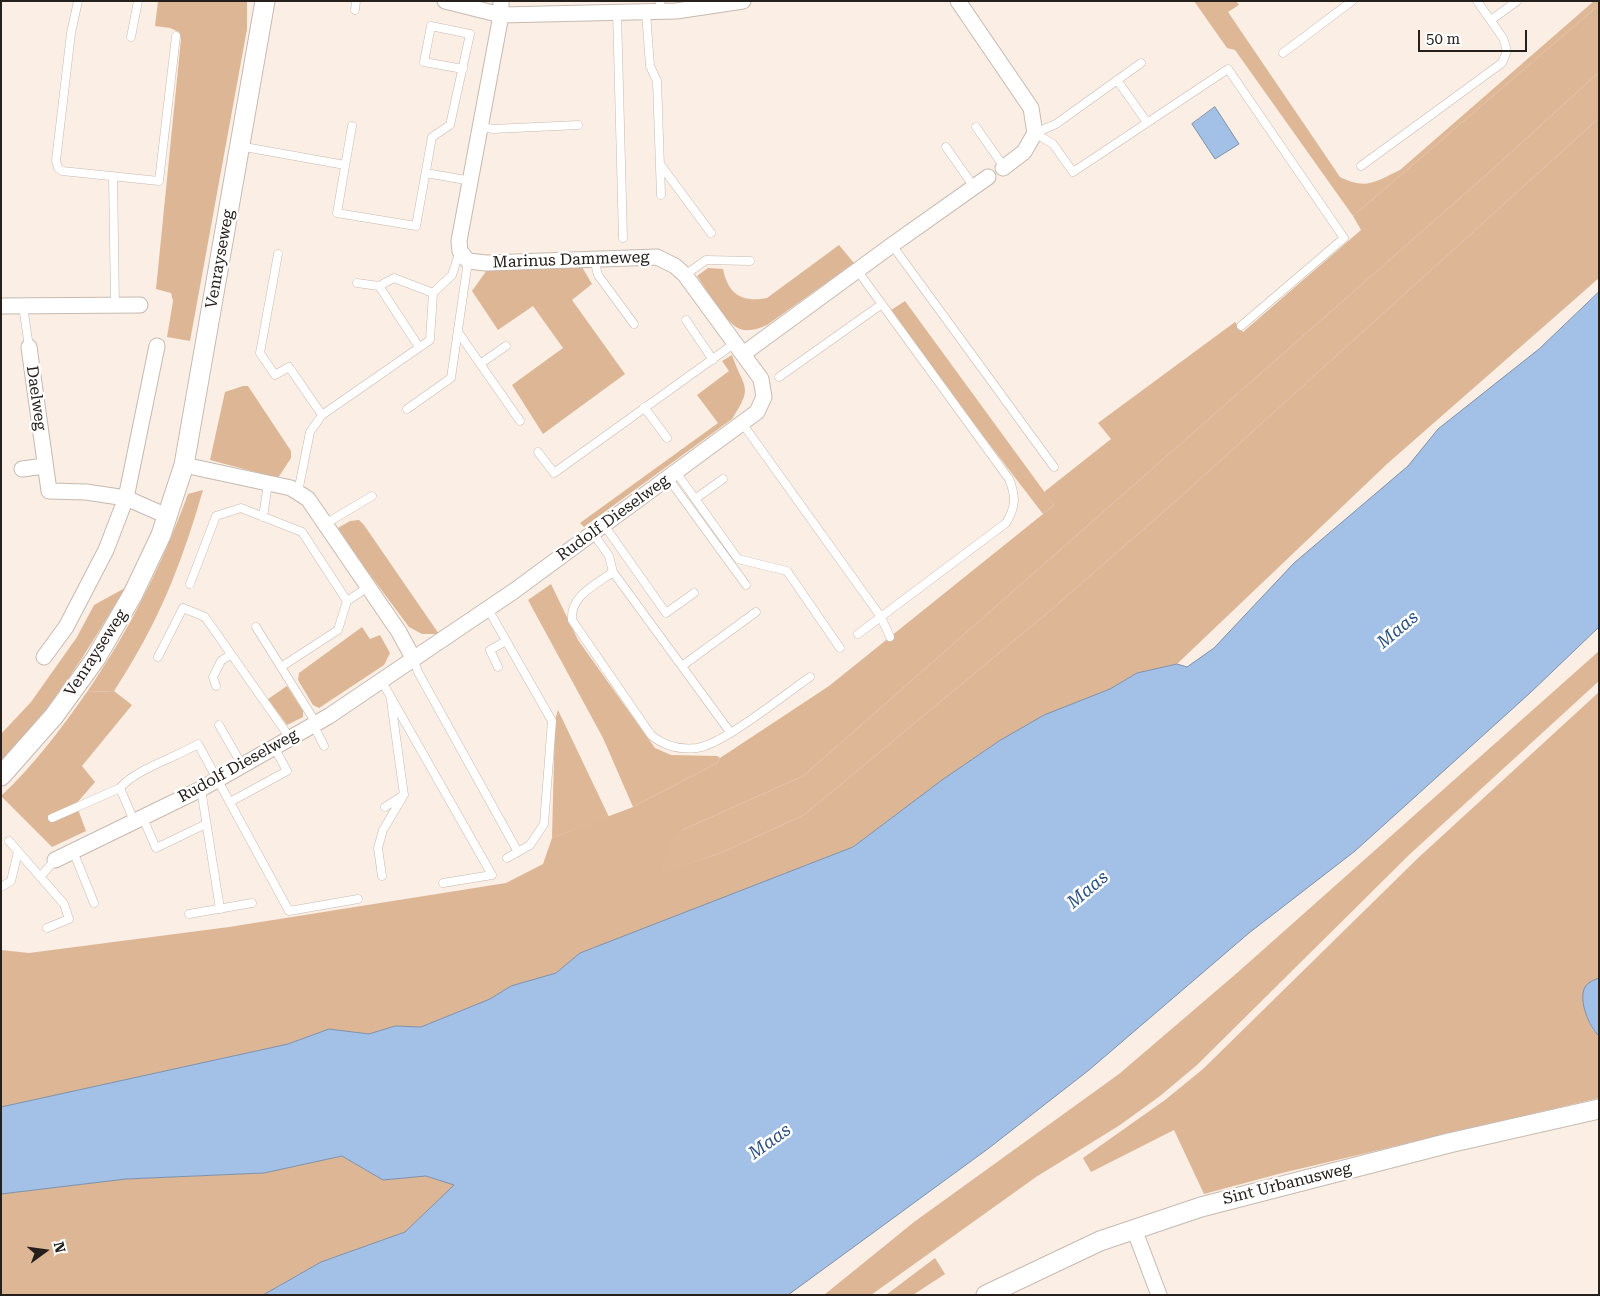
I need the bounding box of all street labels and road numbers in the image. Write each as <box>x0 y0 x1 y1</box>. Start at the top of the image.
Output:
street label: Venrayseweg <box>202 208 238 310</box>
street label: Marinus Dammeweg <box>492 248 650 272</box>
street label: Daelweg <box>22 364 50 432</box>
street label: Rudolf Dieselweg <box>553 471 673 565</box>
street label: Venrayseweg <box>61 606 131 700</box>
street label: Rudolf Dieselweg <box>175 725 301 807</box>
street label: Sint Urbanusweg <box>1221 1159 1353 1209</box>

